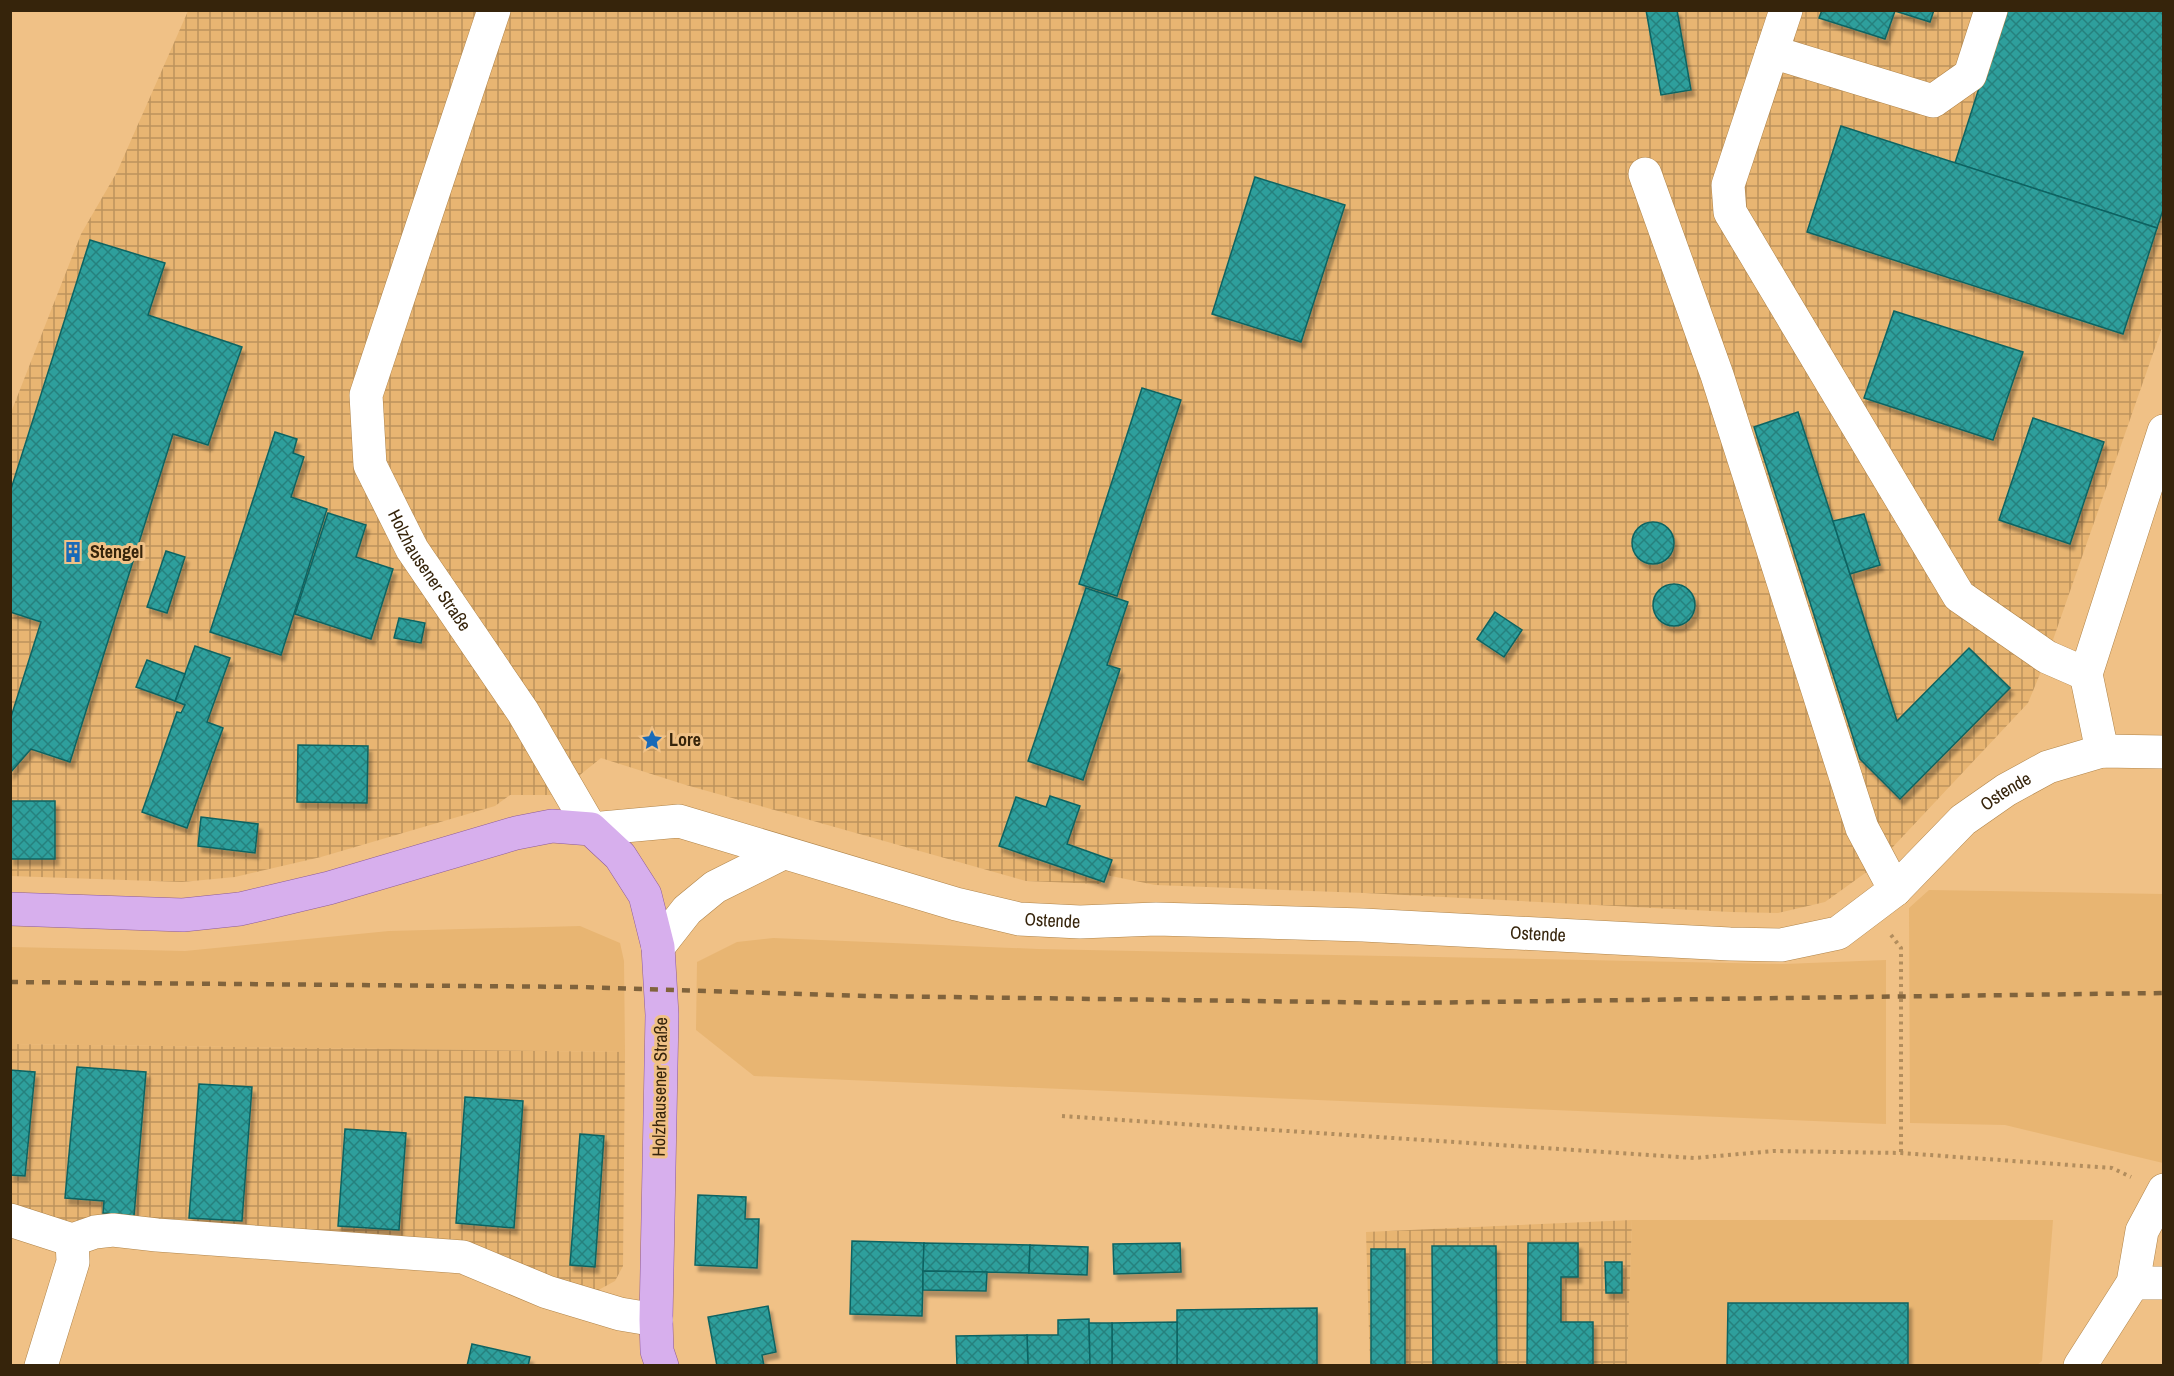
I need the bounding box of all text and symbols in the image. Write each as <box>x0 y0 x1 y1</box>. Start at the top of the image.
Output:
street label: Holzhausener Straße <box>382 505 477 636</box>
place label: Stengel <box>90 539 143 564</box>
building icon: Stengel <box>61 540 85 564</box>
place label: Lore <box>669 727 701 752</box>
place icon: Lore <box>640 728 664 752</box>
street label: Ostende <box>1975 766 2035 816</box>
street label: Ostende <box>1024 906 1081 934</box>
street label: Ostende <box>1509 920 1567 947</box>
street label: Holzhausener Straße <box>646 1017 673 1157</box>

